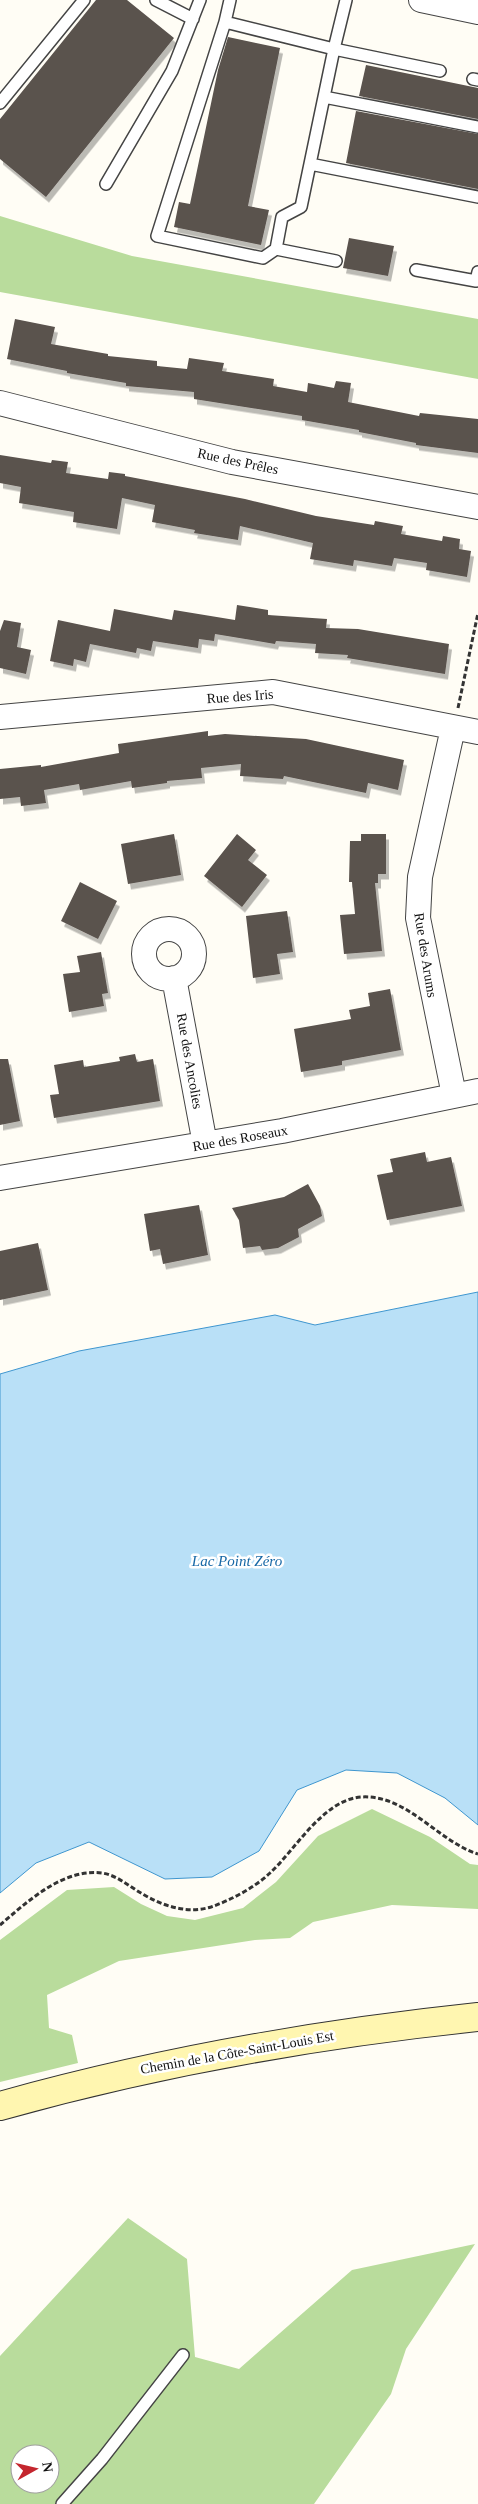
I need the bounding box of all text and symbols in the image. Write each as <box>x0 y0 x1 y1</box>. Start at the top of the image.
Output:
street label: Rue des Prêles <box>196 446 280 477</box>
street label: Rue des Iris <box>206 687 274 706</box>
street label: Rue des Arums <box>411 912 440 999</box>
street label: Rue des Ancolies <box>174 1012 205 1110</box>
street label: Rue des Roseaux <box>191 1123 289 1154</box>
water label: Lac Point Zéro <box>191 1553 283 1569</box>
street label: Chemin de la Côte-Saint-Louis Est <box>139 2028 335 2077</box>
north arrow <box>10 2444 60 2494</box>
text: N <box>39 2461 56 2473</box>

